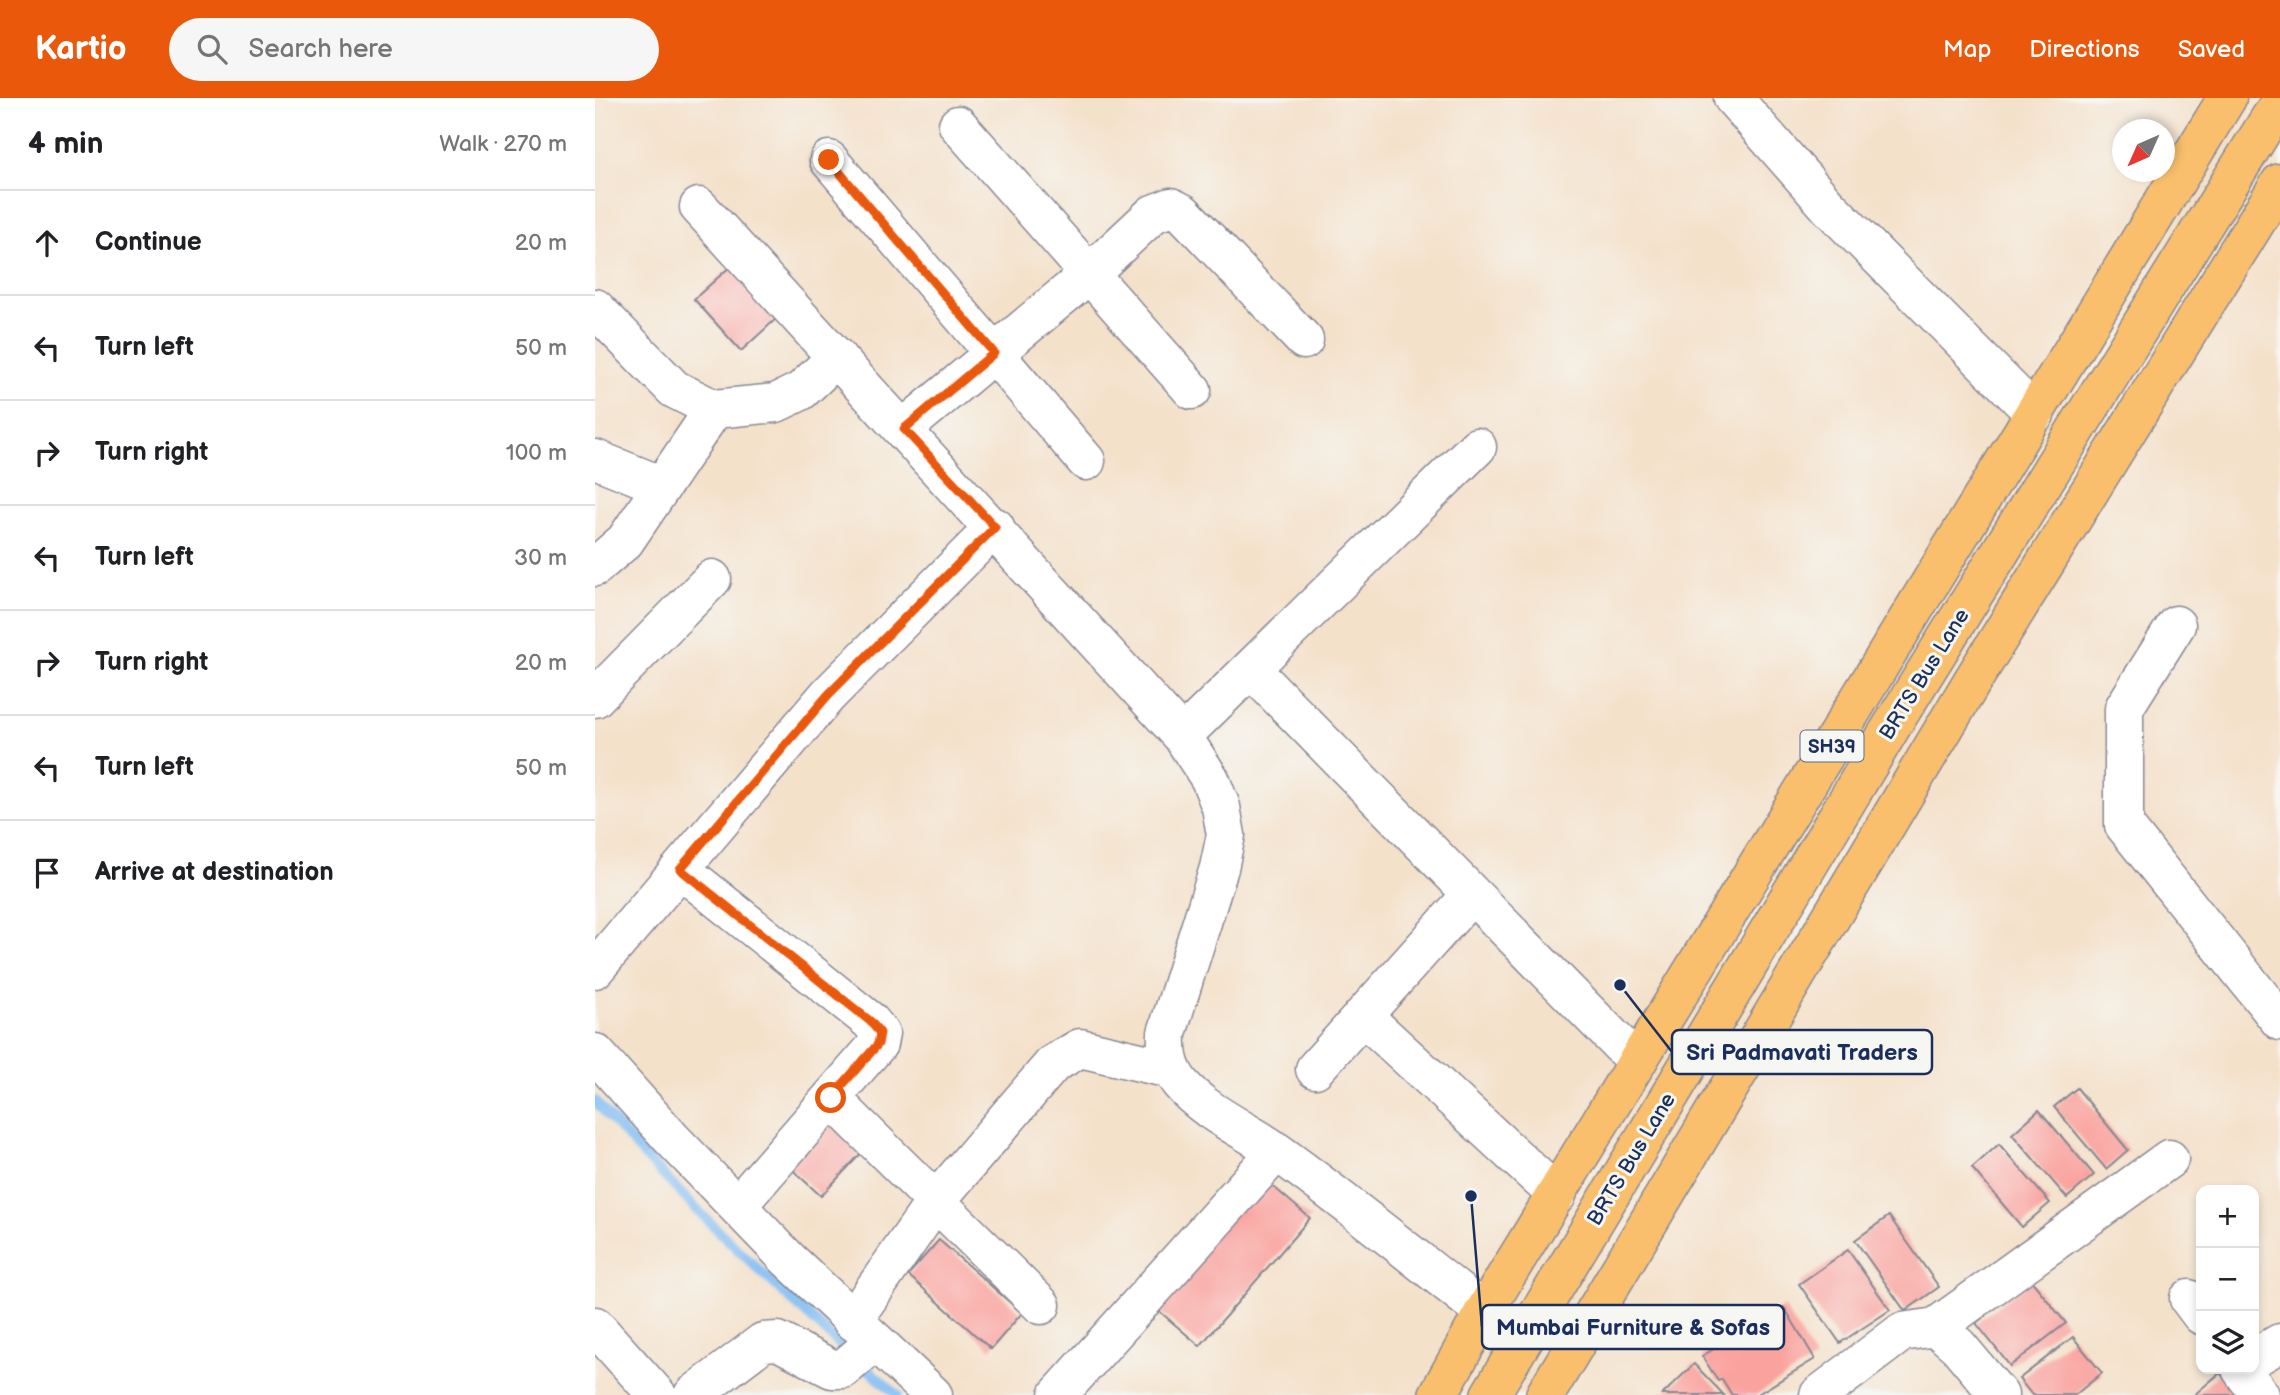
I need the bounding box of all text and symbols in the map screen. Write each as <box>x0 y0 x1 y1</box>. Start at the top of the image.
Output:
search box <box>169 18 659 81</box>
text: Kartio <box>35 29 127 69</box>
icon: search <box>193 30 231 68</box>
text: Search here <box>249 34 393 65</box>
text: Map <box>1943 35 1991 64</box>
text: Directions <box>2029 35 2140 64</box>
text: Saved <box>2178 35 2245 64</box>
north arrow <box>2112 119 2175 182</box>
text: 4 min <box>28 126 103 162</box>
text: Walk · 270 m <box>439 130 567 158</box>
route end <box>813 144 844 175</box>
icon: ahead <box>28 224 66 262</box>
text: Continue <box>95 227 202 258</box>
text: 20 m <box>515 229 567 257</box>
icon: left <box>28 329 66 367</box>
text: Turn left <box>95 332 194 363</box>
text: 50 m <box>515 334 567 362</box>
icon: right <box>28 434 66 472</box>
text: Turn right <box>95 437 208 468</box>
text: 100 m <box>506 439 567 467</box>
icon: left <box>28 539 66 577</box>
text: Turn left <box>95 542 194 573</box>
text: 30 m <box>514 544 567 572</box>
street label: BRTS Bus Lane <box>1874 604 1975 745</box>
icon: right <box>28 644 66 682</box>
text: Turn right <box>95 647 208 678</box>
text: 20 m <box>515 649 567 677</box>
road number: SH39 <box>1801 730 1863 762</box>
icon: left <box>28 749 66 787</box>
text: Turn left <box>95 752 194 783</box>
text: 50 m <box>515 754 567 782</box>
icon: arrive <box>28 854 66 892</box>
text: Arrive at destination <box>95 857 334 888</box>
callout: Sri Padmavati Traders <box>1672 1030 1932 1074</box>
text: Sri Padmavati Traders <box>1686 1039 1918 1067</box>
route start <box>815 1082 846 1113</box>
street label: BRTS Bus Lane <box>1582 1088 1681 1230</box>
map controls <box>2196 1185 2259 1374</box>
button: + <box>2196 1185 2259 1248</box>
button: − <box>2196 1248 2259 1311</box>
callout: Mumbai Furniture & Sofas <box>1482 1305 1784 1349</box>
button: layers <box>2196 1311 2259 1374</box>
text: Mumbai Furniture & Sofas <box>1496 1314 1770 1342</box>

